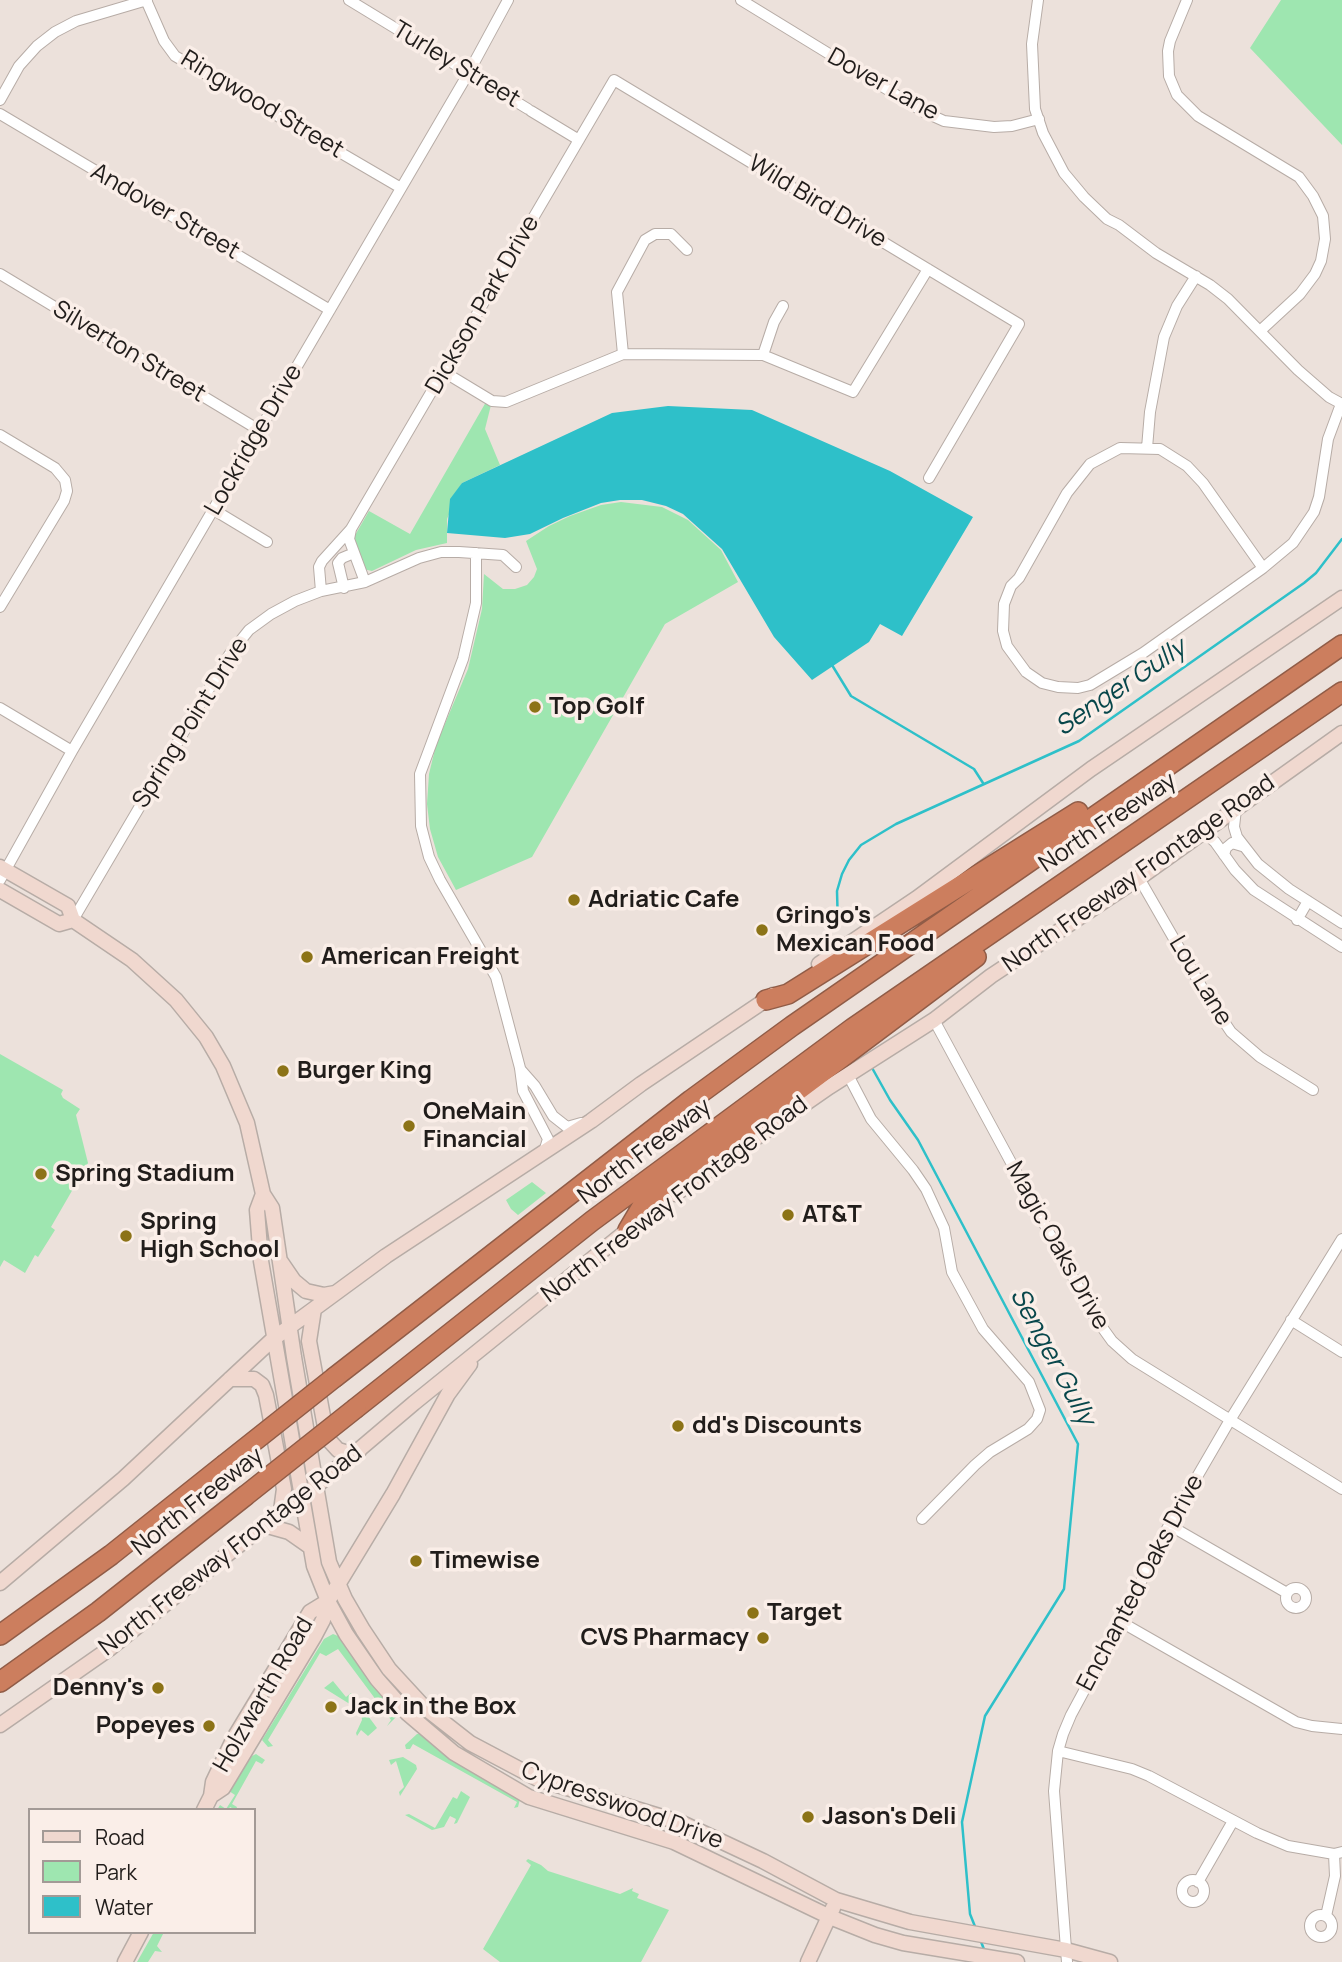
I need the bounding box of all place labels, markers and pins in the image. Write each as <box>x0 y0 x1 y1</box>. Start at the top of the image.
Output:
place label: Top Golf <box>549 693 644 721</box>
marker: Top Golf <box>527 699 543 715</box>
place label: Adriatic Cafe <box>588 886 739 914</box>
marker: Adriatic Cafe <box>566 892 582 908</box>
place label: Gringo's Mexican Food <box>776 902 934 958</box>
marker: Gringo's Mexican Food <box>754 922 770 938</box>
place label: American Freight <box>321 943 520 971</box>
marker: American Freight <box>299 949 315 965</box>
place label: Burger King <box>297 1057 432 1085</box>
marker: Burger King <box>275 1063 291 1079</box>
place label: OneMain Financial <box>423 1098 527 1154</box>
marker: OneMain Financial <box>401 1118 417 1134</box>
place label: Spring Stadium <box>55 1160 235 1188</box>
marker: Spring Stadium <box>33 1166 49 1182</box>
place label: AT&T <box>802 1201 862 1229</box>
marker: AT&T <box>780 1207 796 1223</box>
place label: Spring High School <box>140 1208 280 1264</box>
marker: Spring High School <box>118 1228 134 1244</box>
place label: dd's Discounts <box>692 1412 862 1440</box>
marker: dd's Discounts <box>670 1418 686 1434</box>
place label: Timewise <box>430 1547 540 1575</box>
marker: Timewise <box>408 1553 424 1569</box>
place label: Target <box>767 1599 842 1627</box>
marker: Target <box>745 1605 761 1621</box>
place label: CVS Pharmacy <box>580 1624 749 1652</box>
marker: CVS Pharmacy <box>755 1630 771 1646</box>
place label: Denny's <box>53 1674 144 1702</box>
marker: Denny's <box>150 1680 166 1696</box>
place label: Jack in the Box <box>345 1693 516 1721</box>
marker: Jack in the Box <box>323 1699 339 1715</box>
place label: Popeyes <box>96 1712 195 1740</box>
marker: Popeyes <box>201 1718 217 1734</box>
place label: Jason's Deli <box>822 1803 957 1831</box>
marker: Jason's Deli <box>800 1809 816 1825</box>

